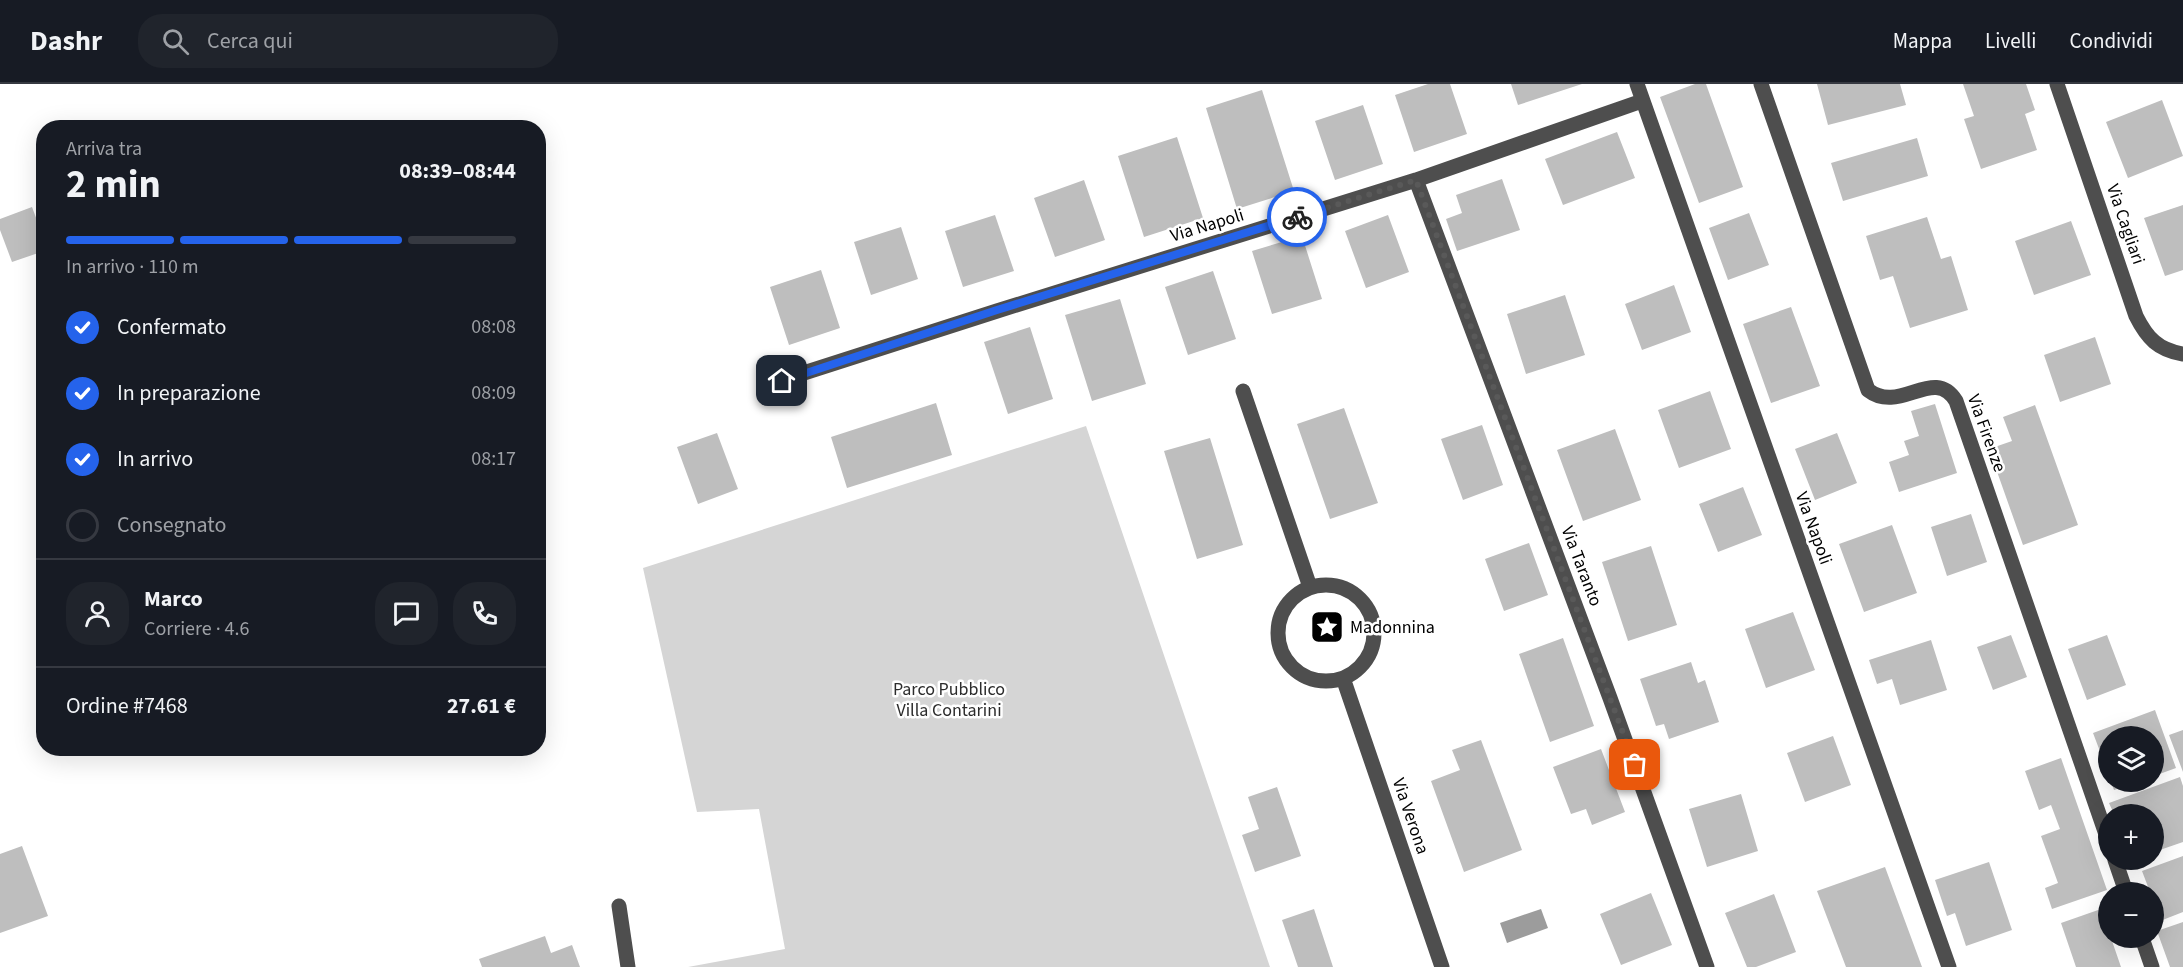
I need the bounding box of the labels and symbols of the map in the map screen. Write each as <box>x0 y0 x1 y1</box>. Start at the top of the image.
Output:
street label: Via Cagliari <box>2100 181 2151 268</box>
courier <box>1267 187 1327 247</box>
street label: Via Napoli <box>1167 202 1247 249</box>
pin <box>756 355 807 406</box>
street label: Via Firenze <box>1961 391 2012 476</box>
street label: Via Napoli <box>1789 488 1838 568</box>
street label: Via Taranto <box>1555 522 1608 610</box>
place icon: Madonnina <box>1309 609 1345 645</box>
place label: Madonnina <box>1350 615 1435 640</box>
park label: Parco Pubblico Villa Contarini <box>893 677 1005 723</box>
pin <box>1609 739 1660 790</box>
street label: Via Verona <box>1386 775 1435 858</box>

